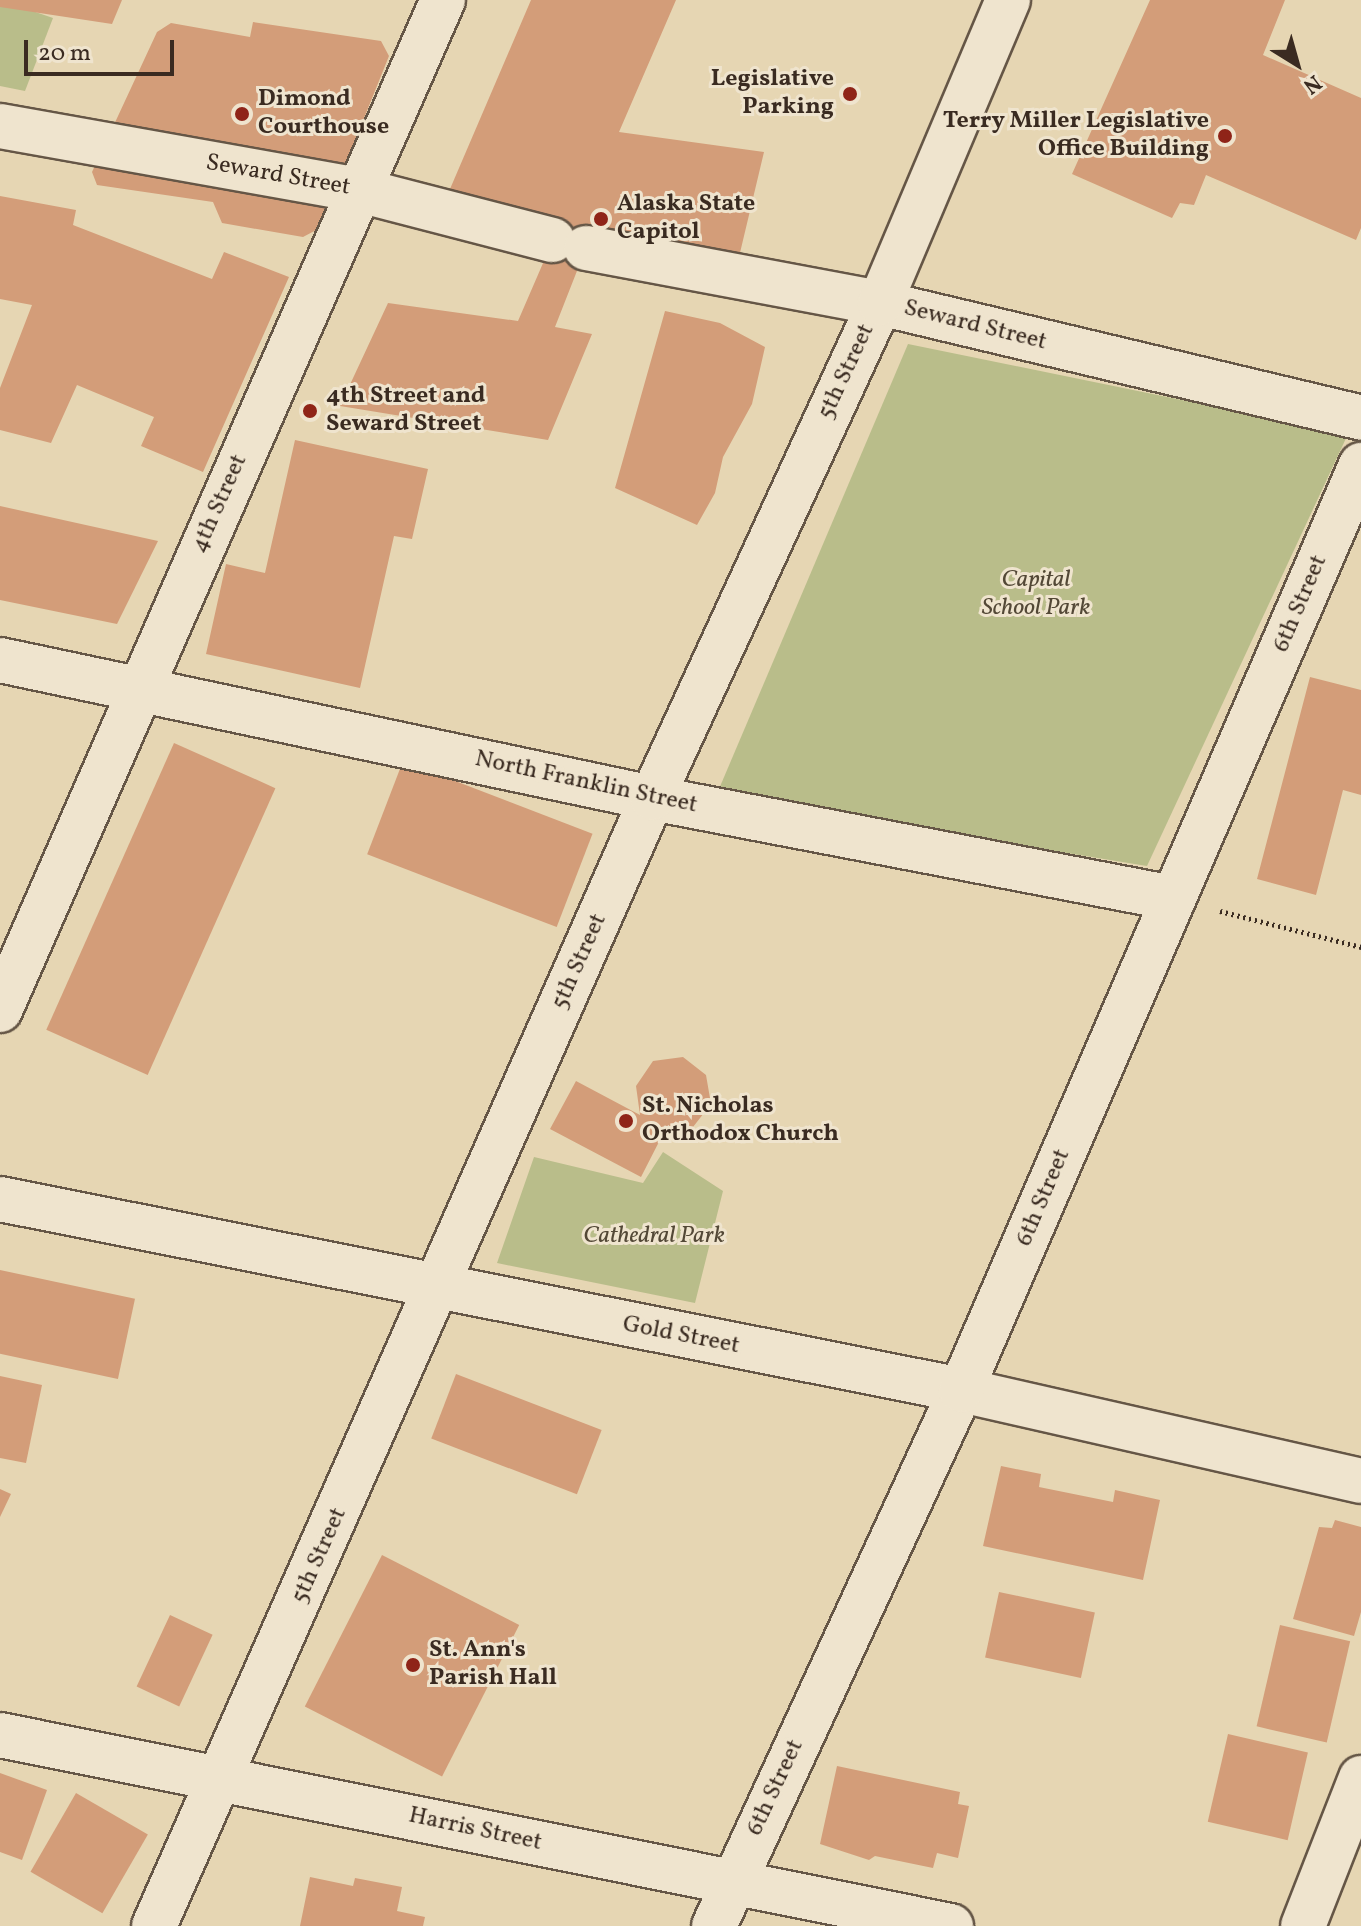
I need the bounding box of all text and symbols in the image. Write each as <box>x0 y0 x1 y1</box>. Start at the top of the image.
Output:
scale bar <box>28 24 178 74</box>
north arrow <box>1257 24 1337 104</box>
text: 20 m <box>38 37 91 71</box>
place label: Legislative Parking <box>711 66 834 122</box>
text: N <box>1296 66 1327 101</box>
marker: Legislative Parking <box>841 85 859 103</box>
place label: Dimond Courthouse <box>258 86 389 142</box>
marker: Dimond Courthouse <box>233 105 251 123</box>
place label: Terry Miller Legislative Office Building <box>942 108 1209 164</box>
marker: Terry Miller Legislative Office Building <box>1216 127 1234 145</box>
street label: Seward Street <box>204 149 352 203</box>
place label: Alaska State Capitol <box>617 191 755 247</box>
marker: Alaska State Capitol <box>592 210 610 228</box>
street label: Seward Street <box>901 294 1049 358</box>
street label: 5th Street <box>812 320 882 424</box>
place label: 4th Street and Seward Street <box>326 383 485 439</box>
marker: 4th Street and Seward Street <box>301 402 319 420</box>
street label: 4th Street <box>186 450 254 558</box>
street label: 6th Street <box>1268 551 1334 657</box>
park label: Capital School Park <box>982 567 1090 623</box>
street label: North Franklin Street <box>472 745 700 821</box>
street label: 5th Street <box>546 910 614 1014</box>
place label: St. Nicholas Orthodox Church <box>642 1093 839 1149</box>
marker: St. Nicholas Orthodox Church <box>617 1112 635 1130</box>
street label: 6th Street <box>1011 1145 1077 1251</box>
park label: Cathedral Park <box>583 1223 725 1251</box>
street label: Gold Street <box>620 1311 742 1361</box>
street label: 5th Street <box>286 1504 354 1608</box>
place label: St. Ann's Parish Hall <box>429 1637 557 1693</box>
marker: St. Ann's Parish Hall <box>404 1656 422 1674</box>
street label: 6th Street <box>741 1735 811 1841</box>
street label: Harris Street <box>406 1802 544 1858</box>

